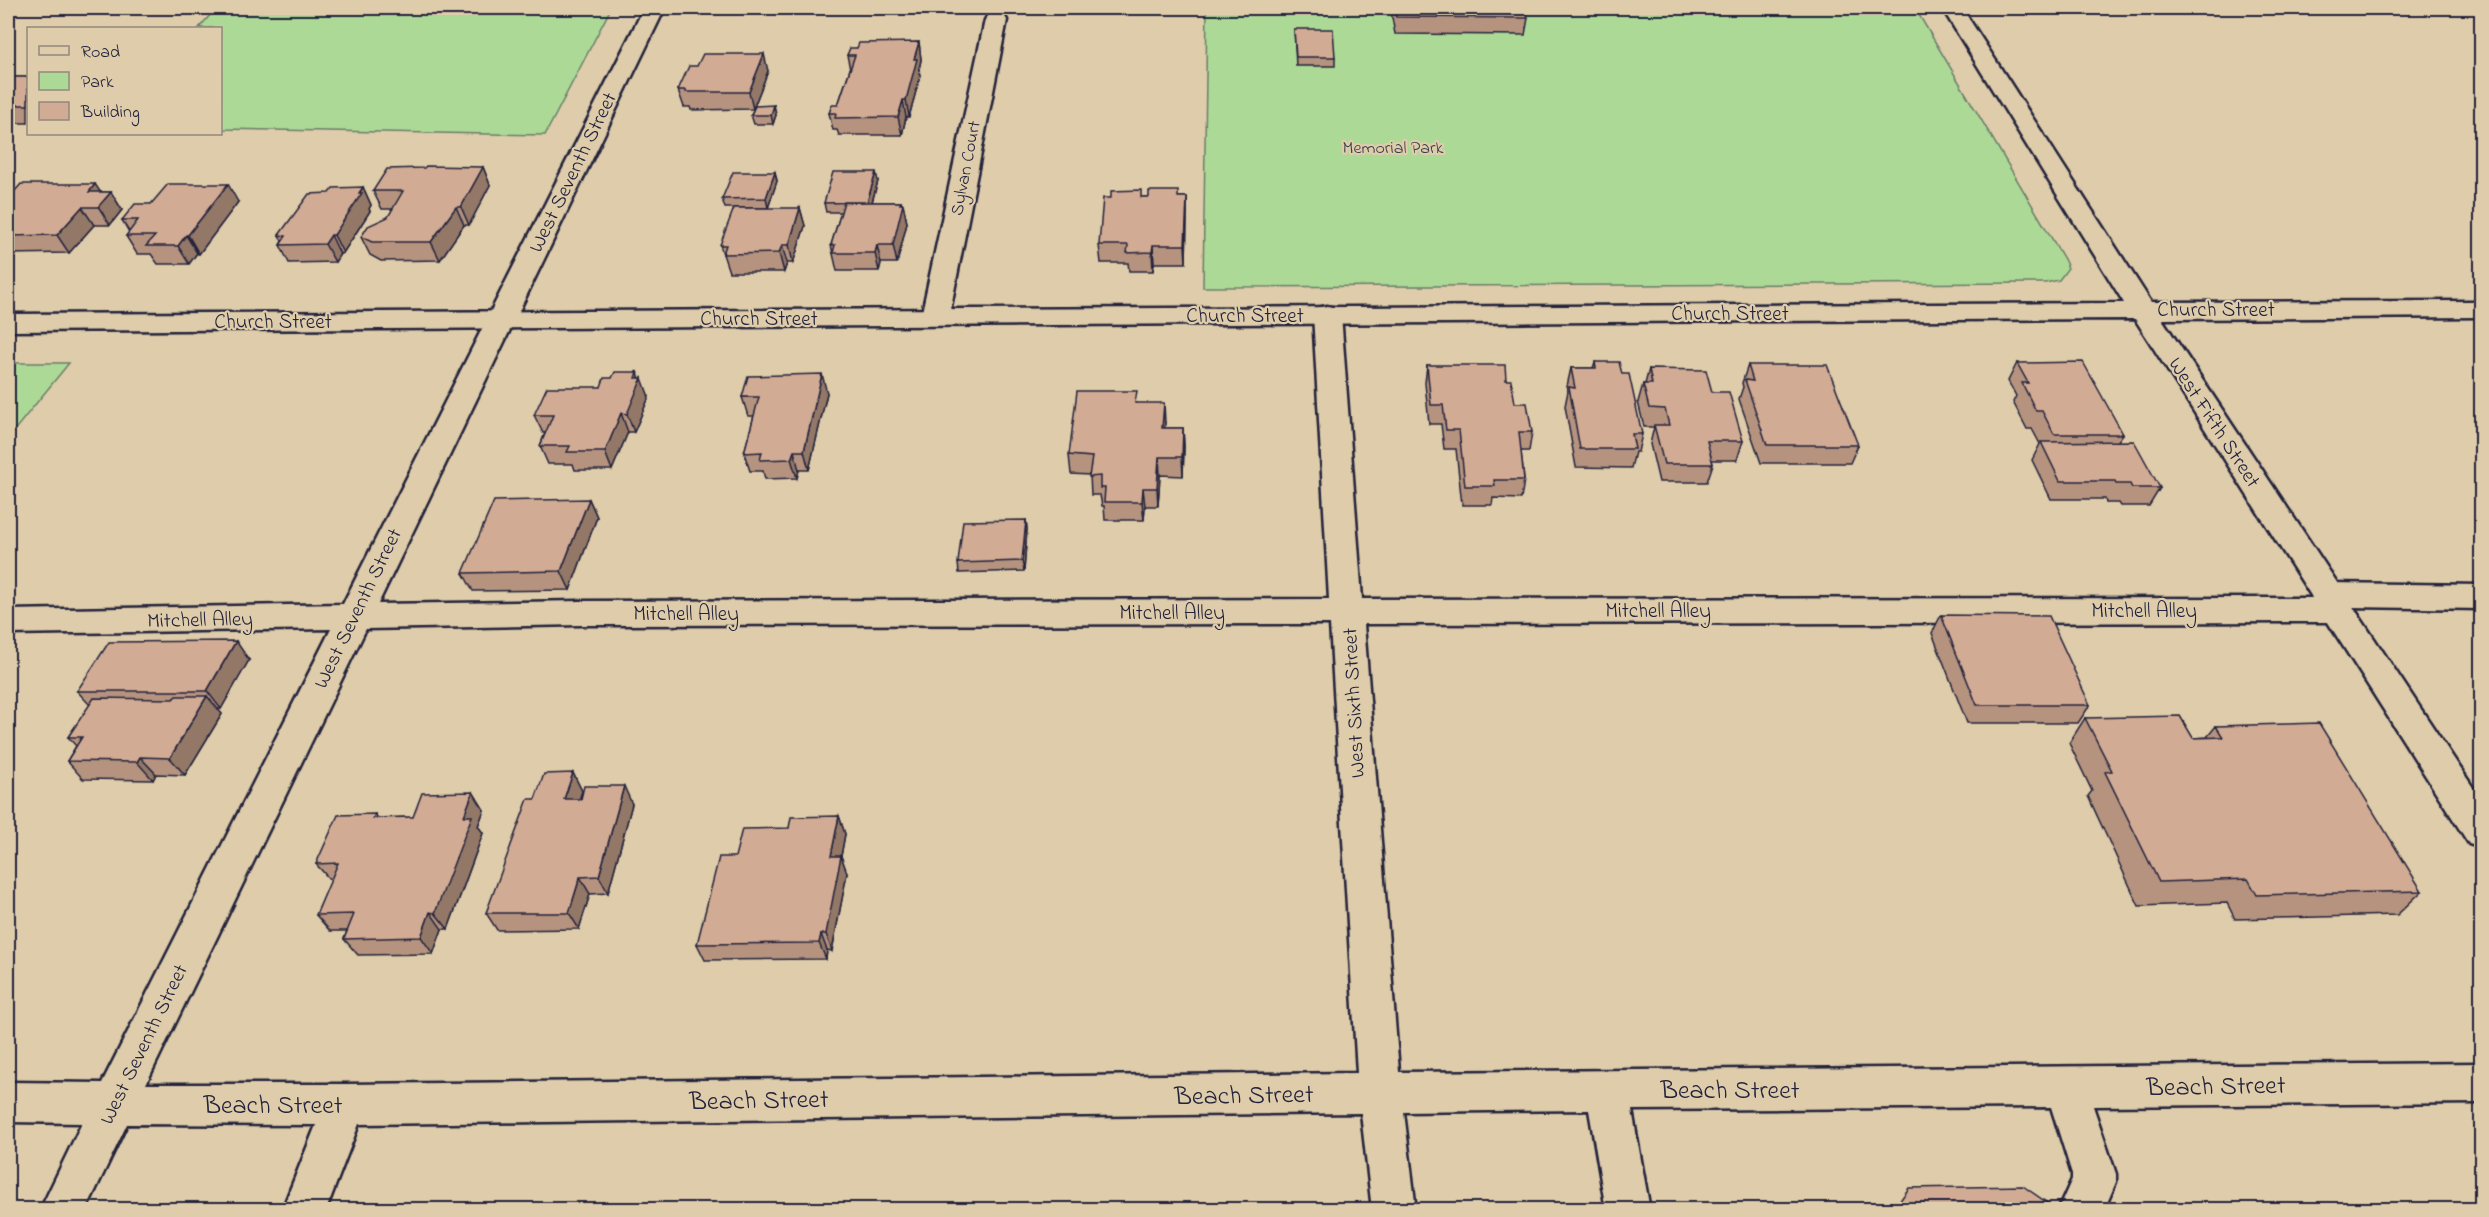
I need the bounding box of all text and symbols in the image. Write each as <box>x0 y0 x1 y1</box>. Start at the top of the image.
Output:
legend <box>27 27 222 135</box>
text: Road <box>81 40 120 66</box>
text: Park <box>81 70 114 96</box>
street label: West Seventh Street <box>522 88 626 258</box>
text: Building <box>80 100 140 127</box>
street label: Sylvan Court <box>945 119 989 218</box>
park label: Memorial Park <box>1343 136 1444 162</box>
street label: Church Street <box>2157 296 2275 326</box>
street label: Church Street <box>1671 300 1789 330</box>
street label: Church Street <box>1186 302 1304 332</box>
street label: Church Street <box>700 305 818 335</box>
street label: Church Street <box>214 308 332 338</box>
street label: West Fifth Street <box>2160 352 2267 494</box>
street label: West Seventh Street <box>307 524 411 694</box>
street label: Mitchell Alley <box>1605 597 1711 629</box>
street label: Mitchell Alley <box>2091 597 2197 629</box>
street label: Mitchell Alley <box>1119 599 1225 631</box>
street label: Mitchell Alley <box>633 600 739 632</box>
street label: Mitchell Alley <box>147 605 253 639</box>
street label: West Sixth Street <box>1336 627 1374 779</box>
street label: West Seventh Street <box>93 960 197 1130</box>
street label: Beach Street <box>2145 1068 2286 1108</box>
street label: Beach Street <box>1659 1073 1800 1111</box>
street label: Beach Street <box>1173 1077 1314 1117</box>
street label: Beach Street <box>688 1082 829 1122</box>
street label: Beach Street <box>202 1088 343 1126</box>

